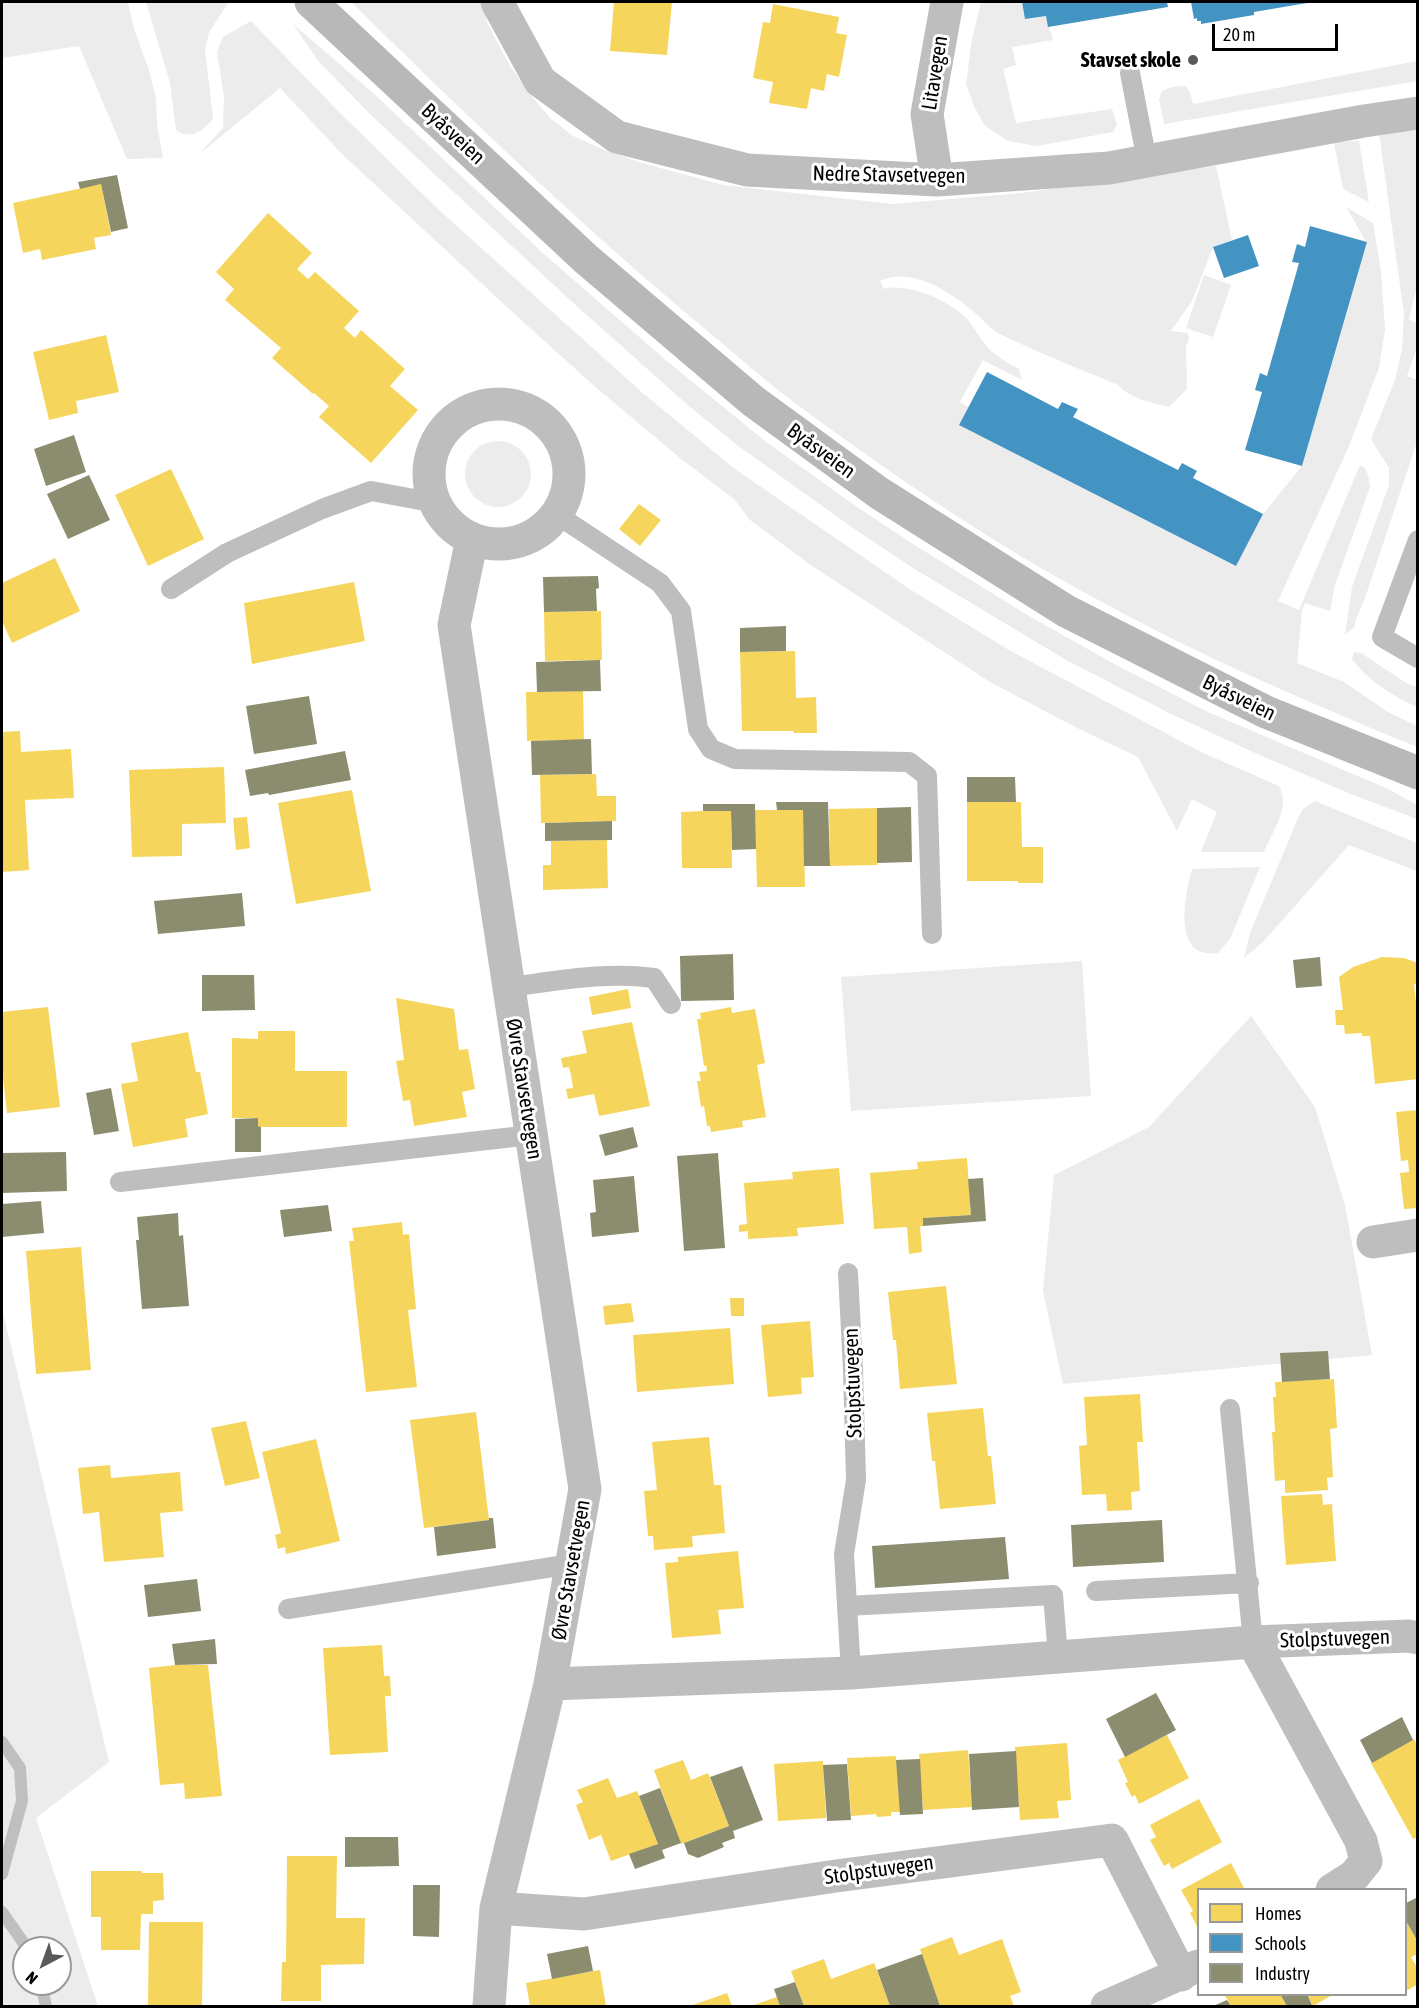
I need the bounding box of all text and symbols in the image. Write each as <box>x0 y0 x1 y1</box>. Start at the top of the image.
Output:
scale bar <box>1215 12 1341 50</box>
text: 20 m <box>1223 24 1255 45</box>
street label: Litavegen <box>917 34 953 112</box>
place label: Stavset skole <box>1081 47 1181 73</box>
marker: Stavset skole <box>1186 53 1200 67</box>
street label: Byåsveien <box>416 98 490 170</box>
street label: Nedre Stavsetvegen <box>812 161 966 189</box>
street label: Byåsveien <box>782 418 860 484</box>
street label: Byåsveien <box>1198 670 1280 726</box>
street label: Øvre Stavsetvegen <box>500 1017 548 1161</box>
street label: Stolpstuvegen <box>838 1328 868 1438</box>
street label: Øvre Stavsetvegen <box>546 1498 596 1642</box>
street label: Stolpstuvegen <box>1280 1624 1390 1654</box>
street label: Stolpstuvegen <box>823 1850 935 1890</box>
legend <box>1197 1888 1407 1996</box>
text: Homes <box>1255 1903 1301 1924</box>
text: Schools <box>1255 1933 1306 1954</box>
north arrow <box>12 1936 72 1996</box>
text: Industry <box>1255 1963 1310 1984</box>
text: N <box>22 1968 41 1988</box>

